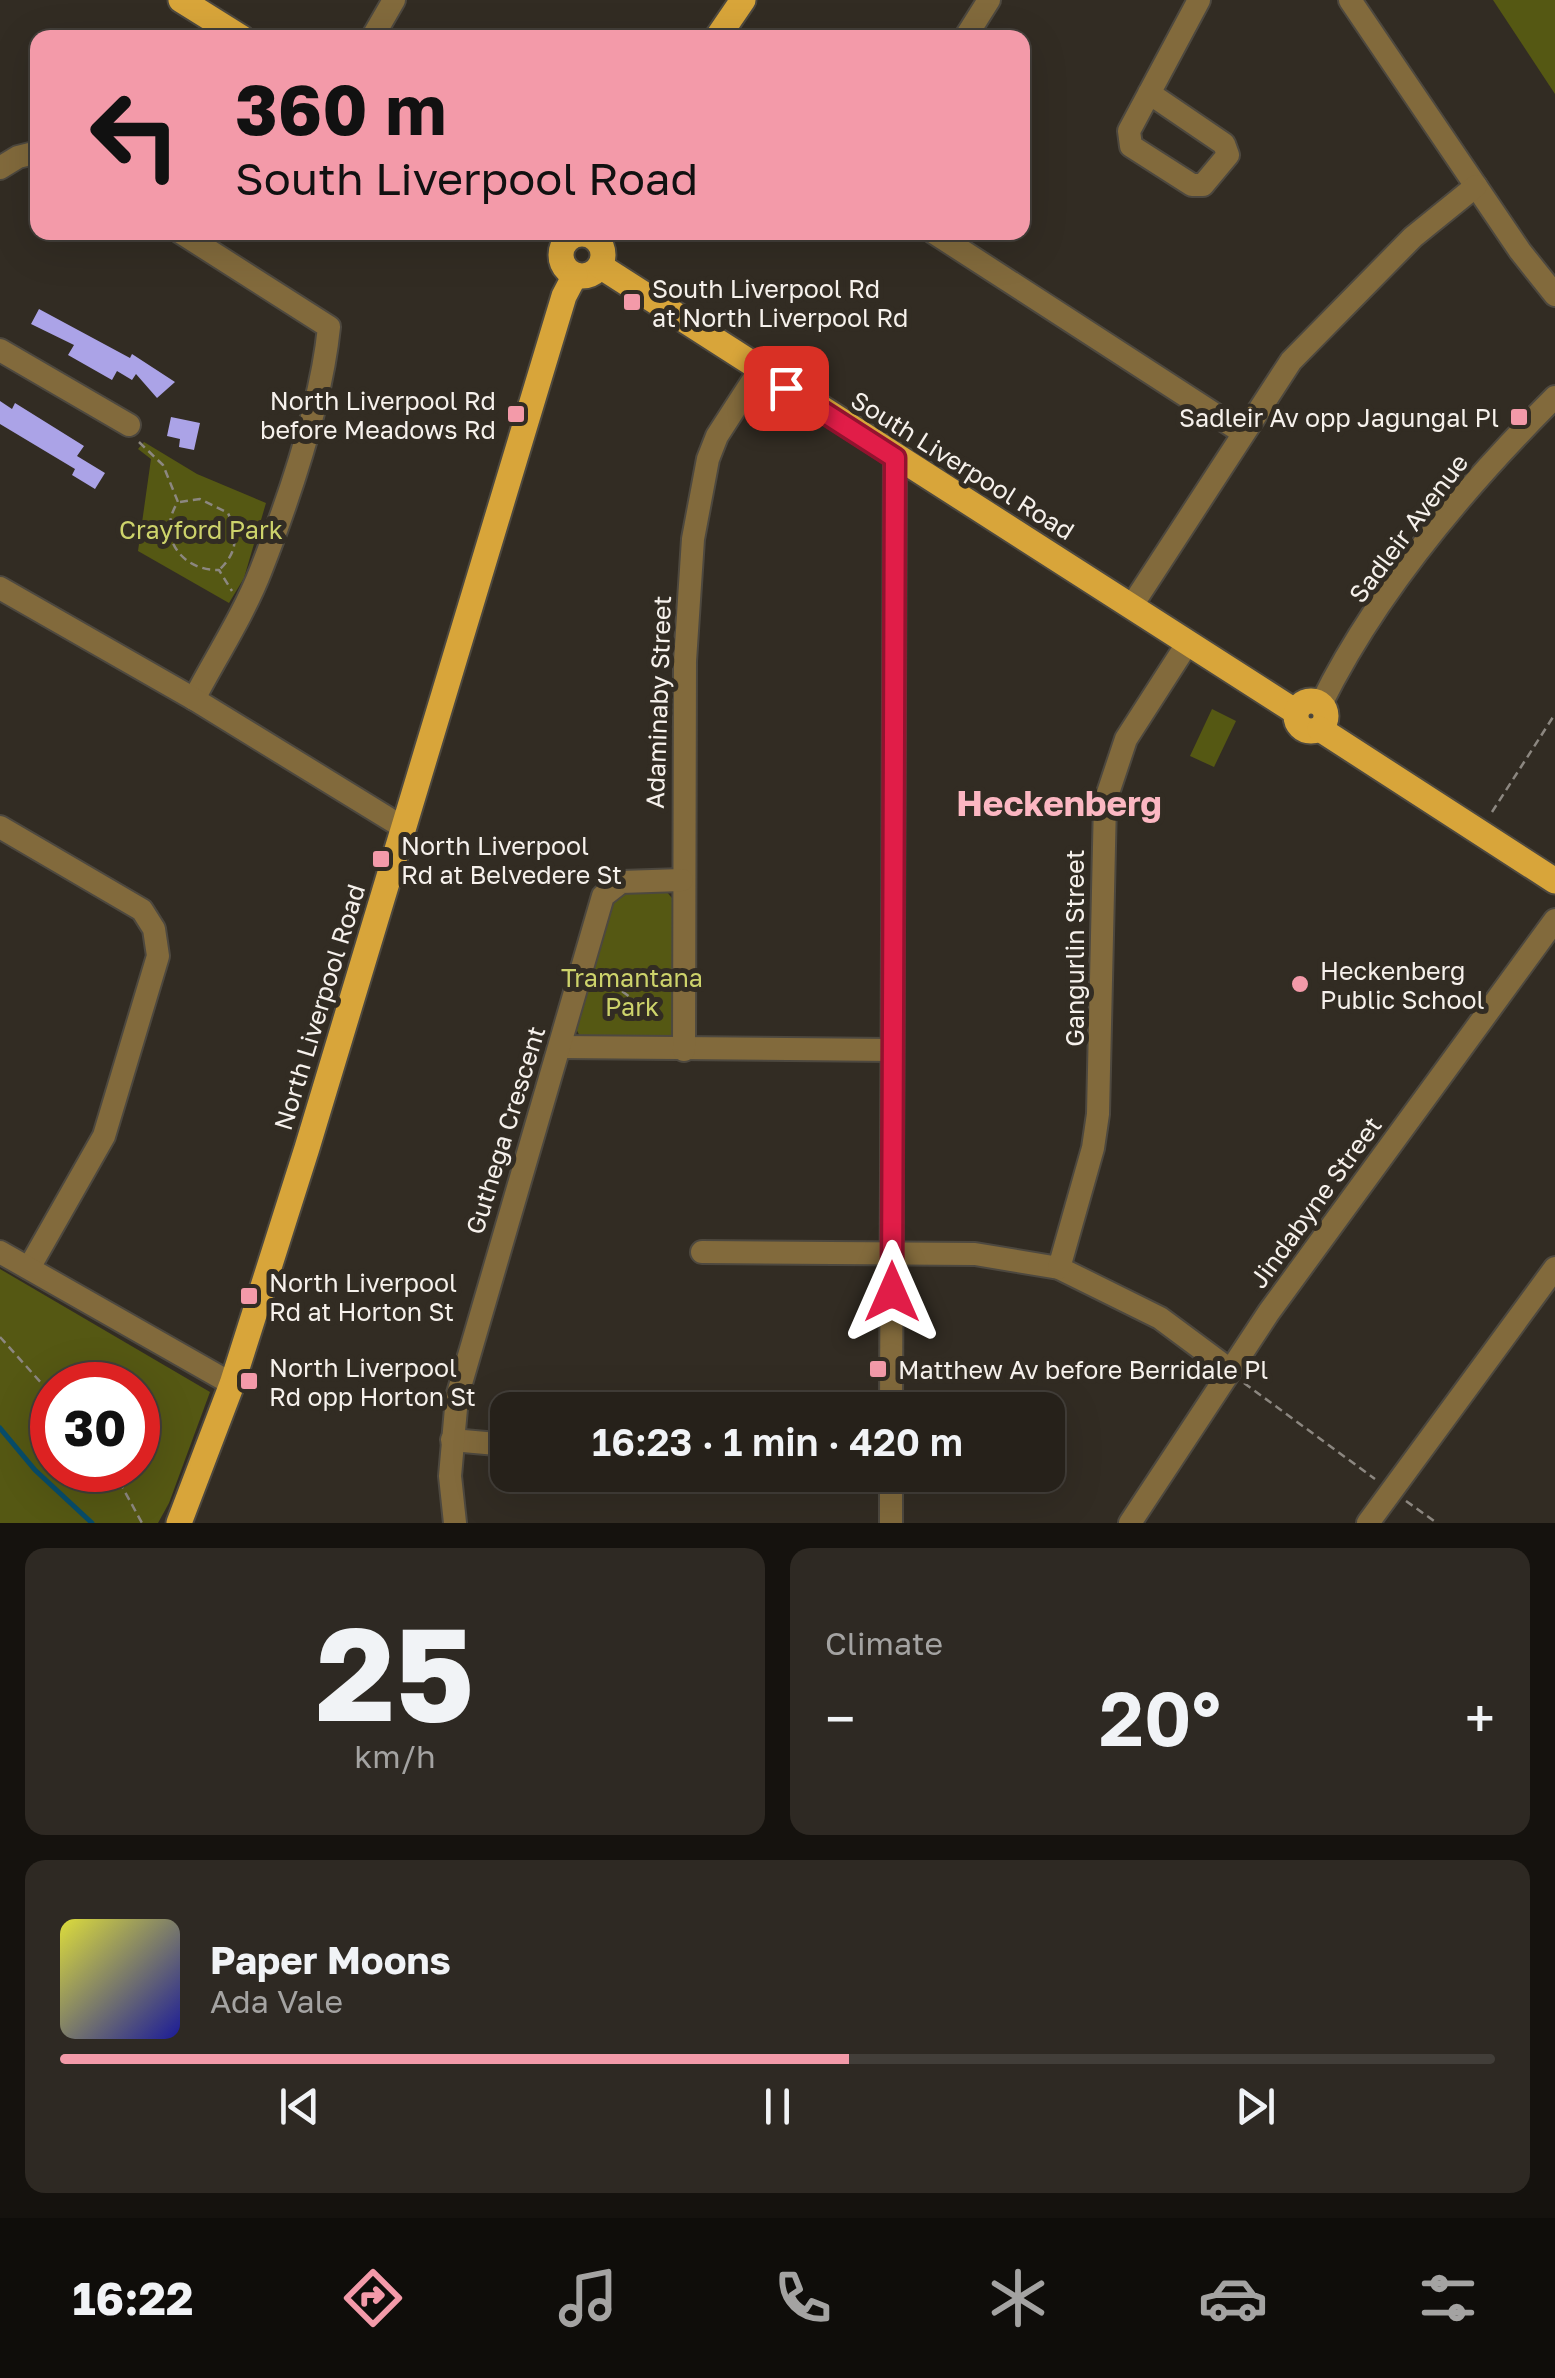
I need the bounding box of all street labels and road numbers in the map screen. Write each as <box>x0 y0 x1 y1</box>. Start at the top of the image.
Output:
street label: South Liverpool Road <box>846 384 1080 546</box>
street label: Sadleir Avenue <box>1342 447 1474 609</box>
street label: Adaminaby Street <box>639 595 677 809</box>
street label: Gangurlin Street <box>1059 849 1090 1047</box>
street label: North Liverpool Road <box>267 880 371 1134</box>
street label: Guthega Crescent <box>459 1022 551 1238</box>
street label: Jindabyne Street <box>1242 1110 1388 1294</box>

